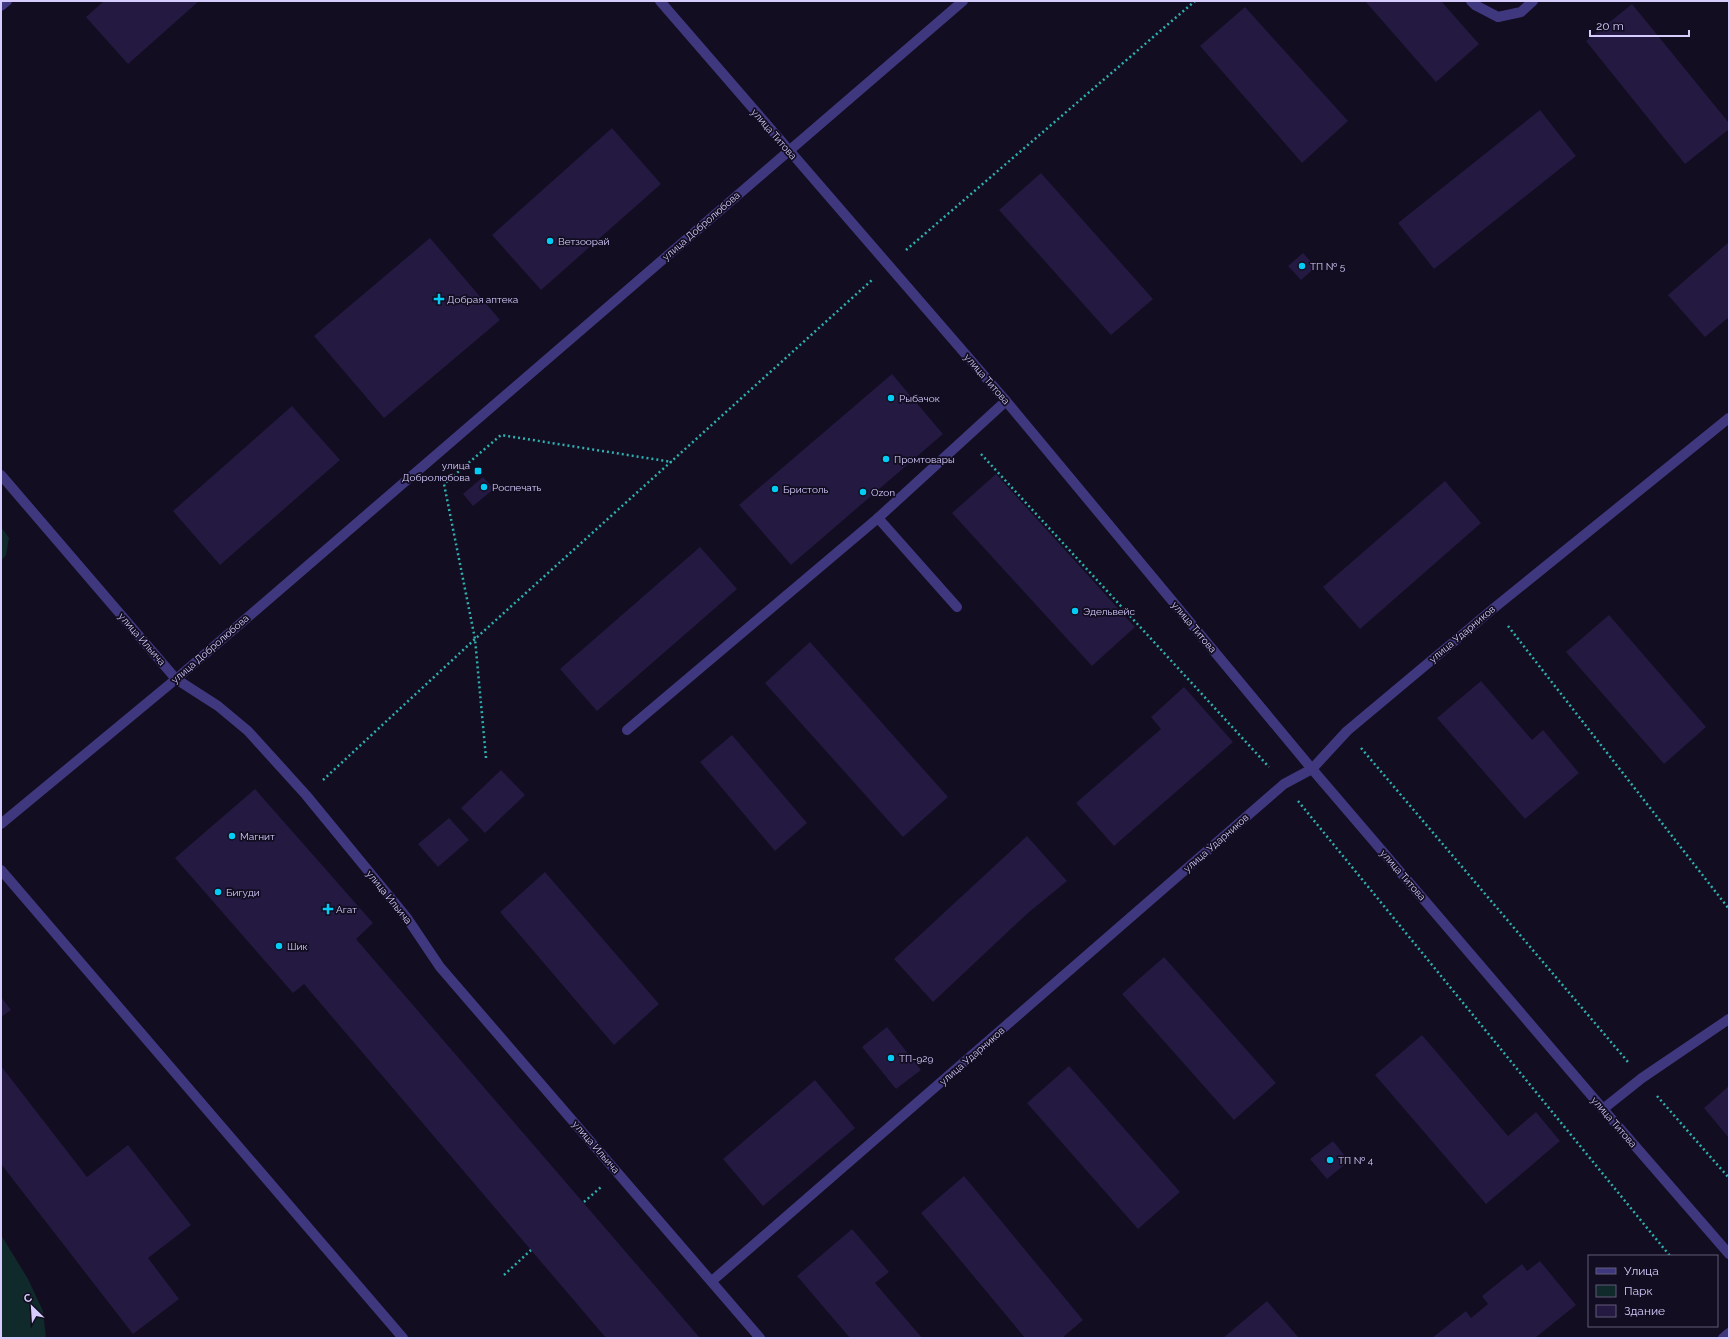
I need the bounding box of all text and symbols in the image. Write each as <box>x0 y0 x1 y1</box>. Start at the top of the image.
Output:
scale bar <box>1590 12 1689 38</box>
text: 20 m <box>1596 19 1624 33</box>
street label: улица Титова <box>749 107 799 161</box>
street label: улица Добролюбова <box>660 189 742 263</box>
marker: Ветзоорай <box>545 236 555 246</box>
place label: Ветзоорай <box>558 236 609 247</box>
marker: ТП № 5 <box>1297 261 1307 271</box>
place label: ТП № 5 <box>1310 261 1346 272</box>
marker: Добрая аптека <box>434 294 444 304</box>
place label: Добрая аптека <box>447 294 518 305</box>
street label: улица Титова <box>962 352 1012 406</box>
marker: Рыбачок <box>886 393 896 403</box>
place label: Рыбачок <box>899 393 940 404</box>
marker: Промтовары <box>881 454 891 464</box>
place label: Промтовары <box>894 454 955 465</box>
place label: улица Добролюбова <box>402 460 470 483</box>
marker: улица Добролюбова <box>473 466 483 476</box>
marker: Роспечать <box>479 482 489 492</box>
place label: Роспечать <box>492 482 542 493</box>
marker: Бристоль <box>770 484 780 494</box>
place label: Бристоль <box>783 484 829 495</box>
marker: Ozon <box>858 487 868 497</box>
place label: Ozon <box>871 487 895 498</box>
street label: улица Титова <box>1169 599 1219 655</box>
street label: улица Ударников <box>1427 603 1497 665</box>
marker: Эдельвейс <box>1070 606 1080 616</box>
place label: Эдельвейс <box>1083 606 1136 617</box>
street label: улица Ильича <box>116 611 168 667</box>
street label: улица Добролюбова <box>169 612 251 686</box>
street label: улица Ударников <box>1181 812 1251 874</box>
marker: Магнит <box>227 831 237 841</box>
place label: Магнит <box>240 831 275 842</box>
street label: улица Титова <box>1378 848 1428 902</box>
street label: улица Ильича <box>364 868 414 926</box>
marker: Бигуди <box>213 887 223 897</box>
place label: Бигуди <box>226 887 260 898</box>
marker: Агат <box>323 904 333 914</box>
place label: Агат <box>336 904 357 915</box>
marker: Шик <box>274 941 284 951</box>
place label: Шик <box>287 941 308 952</box>
street label: улица Ударников <box>937 1025 1007 1087</box>
marker: ТП-929 <box>886 1053 896 1063</box>
place label: ТП-929 <box>899 1053 934 1064</box>
street label: улица Титова <box>1589 1095 1639 1149</box>
street label: улица Ильича <box>570 1119 622 1175</box>
marker: ТП № 4 <box>1325 1155 1335 1165</box>
place label: ТП № 4 <box>1338 1155 1374 1166</box>
legend <box>1588 1255 1718 1327</box>
text: Улица <box>1624 1264 1659 1278</box>
text: Парк <box>1624 1284 1653 1298</box>
north arrow <box>12 1287 52 1327</box>
text: С <box>22 1291 35 1306</box>
text: Здание <box>1624 1304 1665 1318</box>

